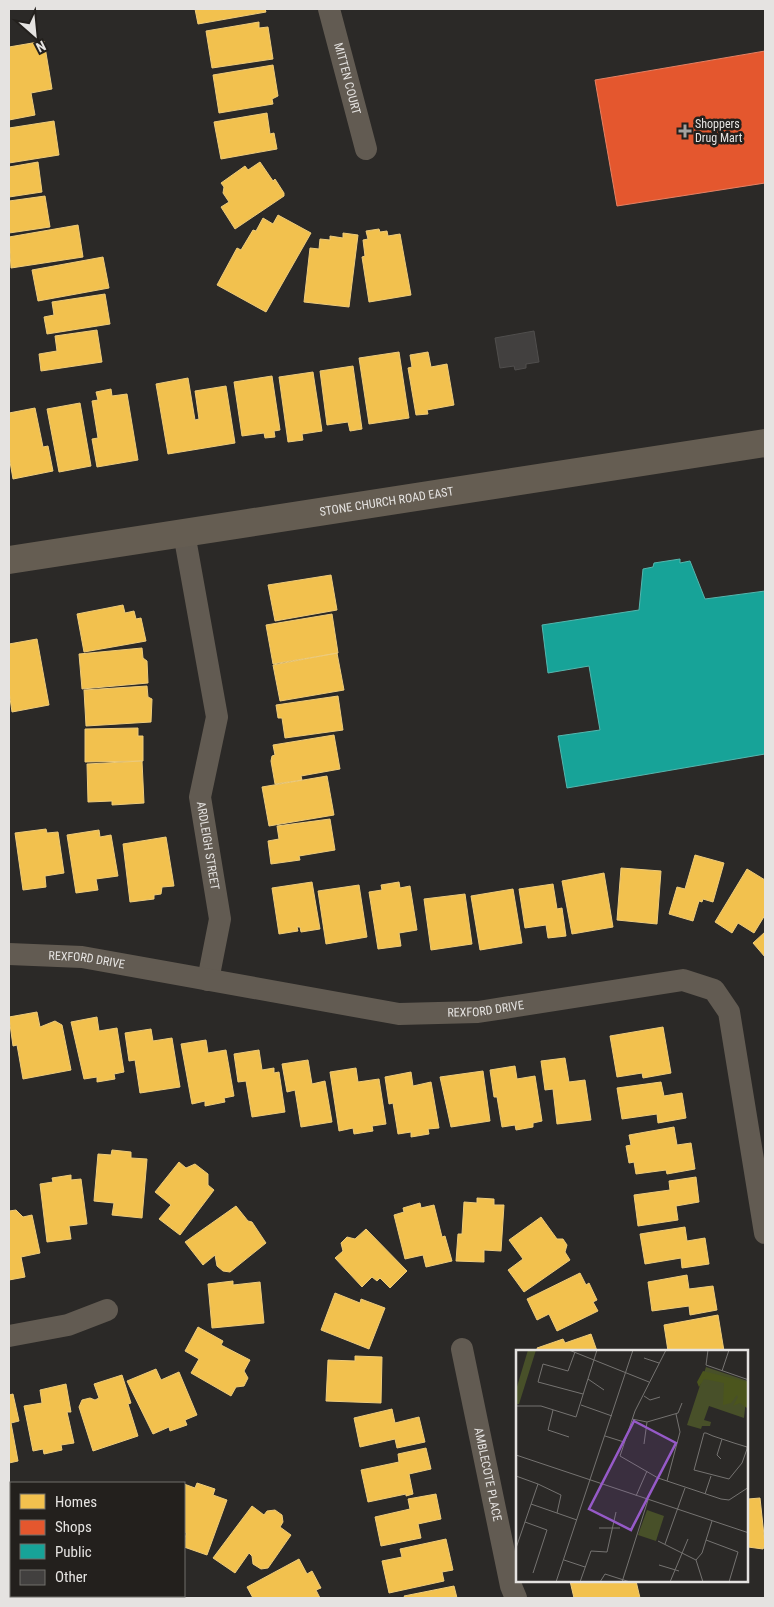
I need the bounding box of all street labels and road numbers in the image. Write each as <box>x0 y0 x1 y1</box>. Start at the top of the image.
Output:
street label: MITTEN COURT <box>331 41 364 116</box>
street label: STONE CHURCH ROAD EAST <box>318 484 455 519</box>
street label: ARDLEIGH STREET <box>194 800 222 891</box>
street label: REXFORD DRIVE <box>48 949 126 972</box>
street label: REXFORD DRIVE <box>447 998 525 1020</box>
street label: AMBLECOTE PLACE <box>471 1426 504 1522</box>

